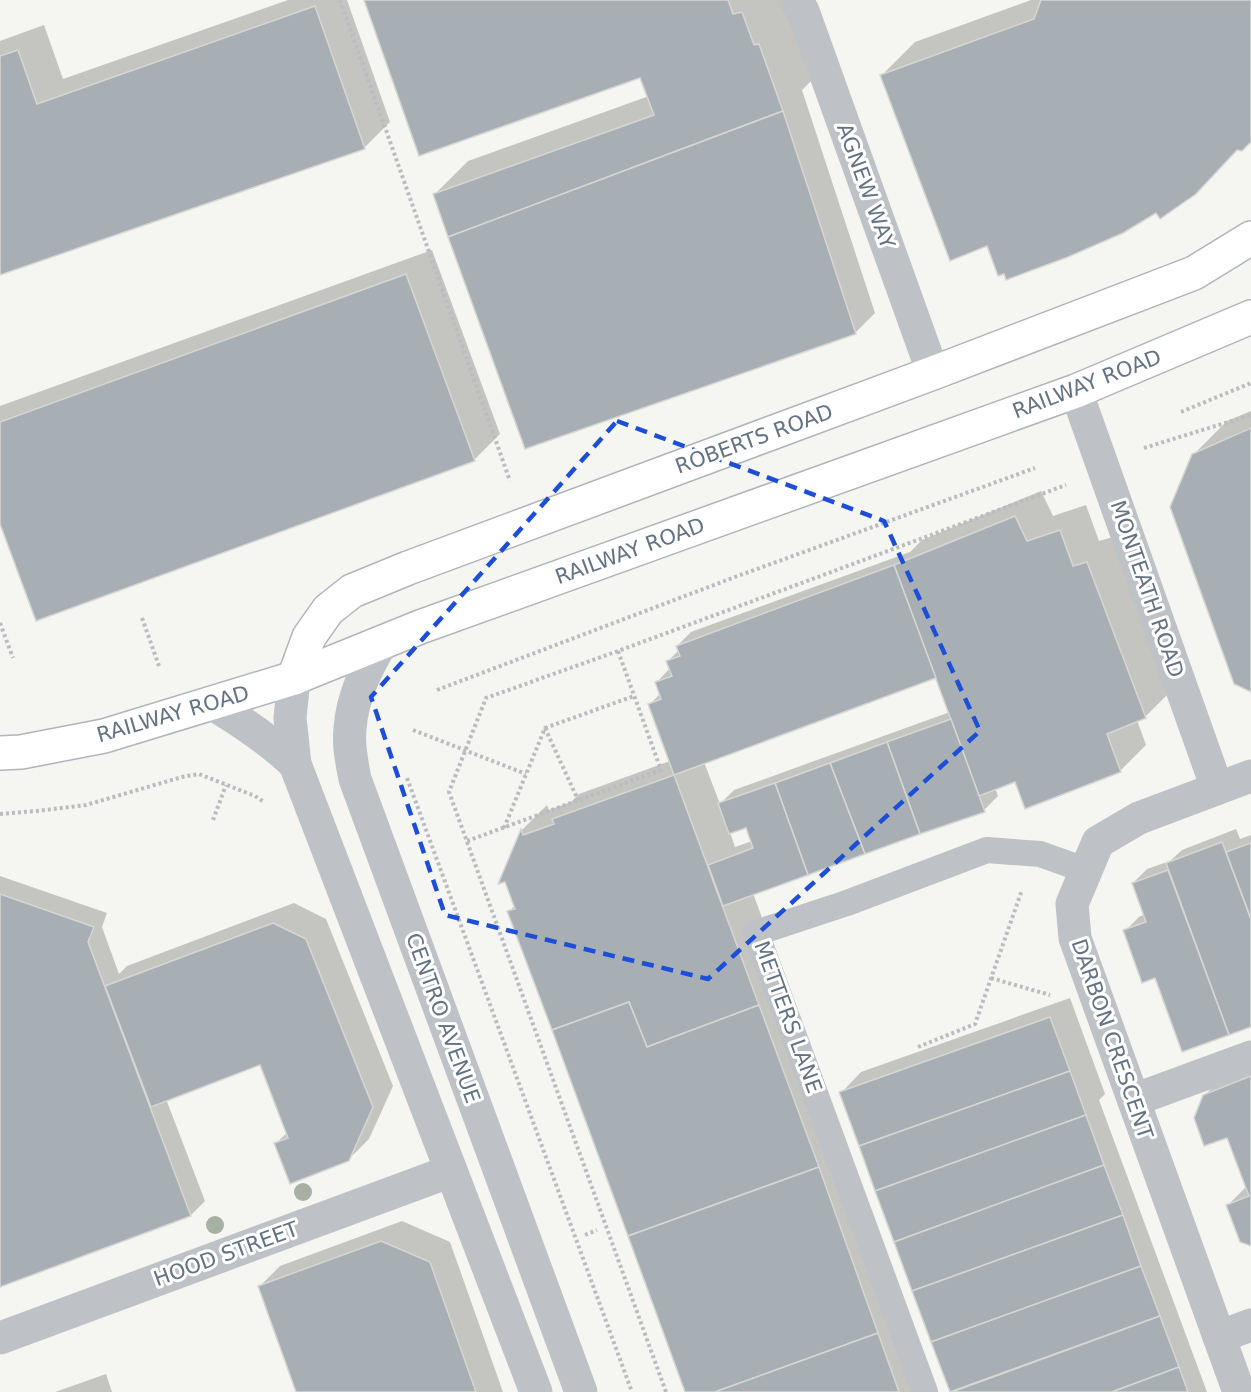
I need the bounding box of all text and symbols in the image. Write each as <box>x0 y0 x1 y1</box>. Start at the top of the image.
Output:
street label: AGNEW WAY <box>832 120 900 252</box>
street label: RAILWAY ROAD <box>1009 345 1165 423</box>
street label: ROBERTS ROAD <box>672 399 836 479</box>
street label: MONTEATH ROAD <box>1105 497 1189 681</box>
street label: RAILWAY ROAD <box>552 513 708 589</box>
street label: RAILWAY ROAD <box>94 681 252 747</box>
street label: CENTRO AVENUE <box>401 930 485 1106</box>
street label: DARBON CRESCENT <box>1066 936 1158 1142</box>
street label: METTERS LANE <box>749 938 827 1096</box>
street label: HOOD STREET <box>151 1217 302 1291</box>

